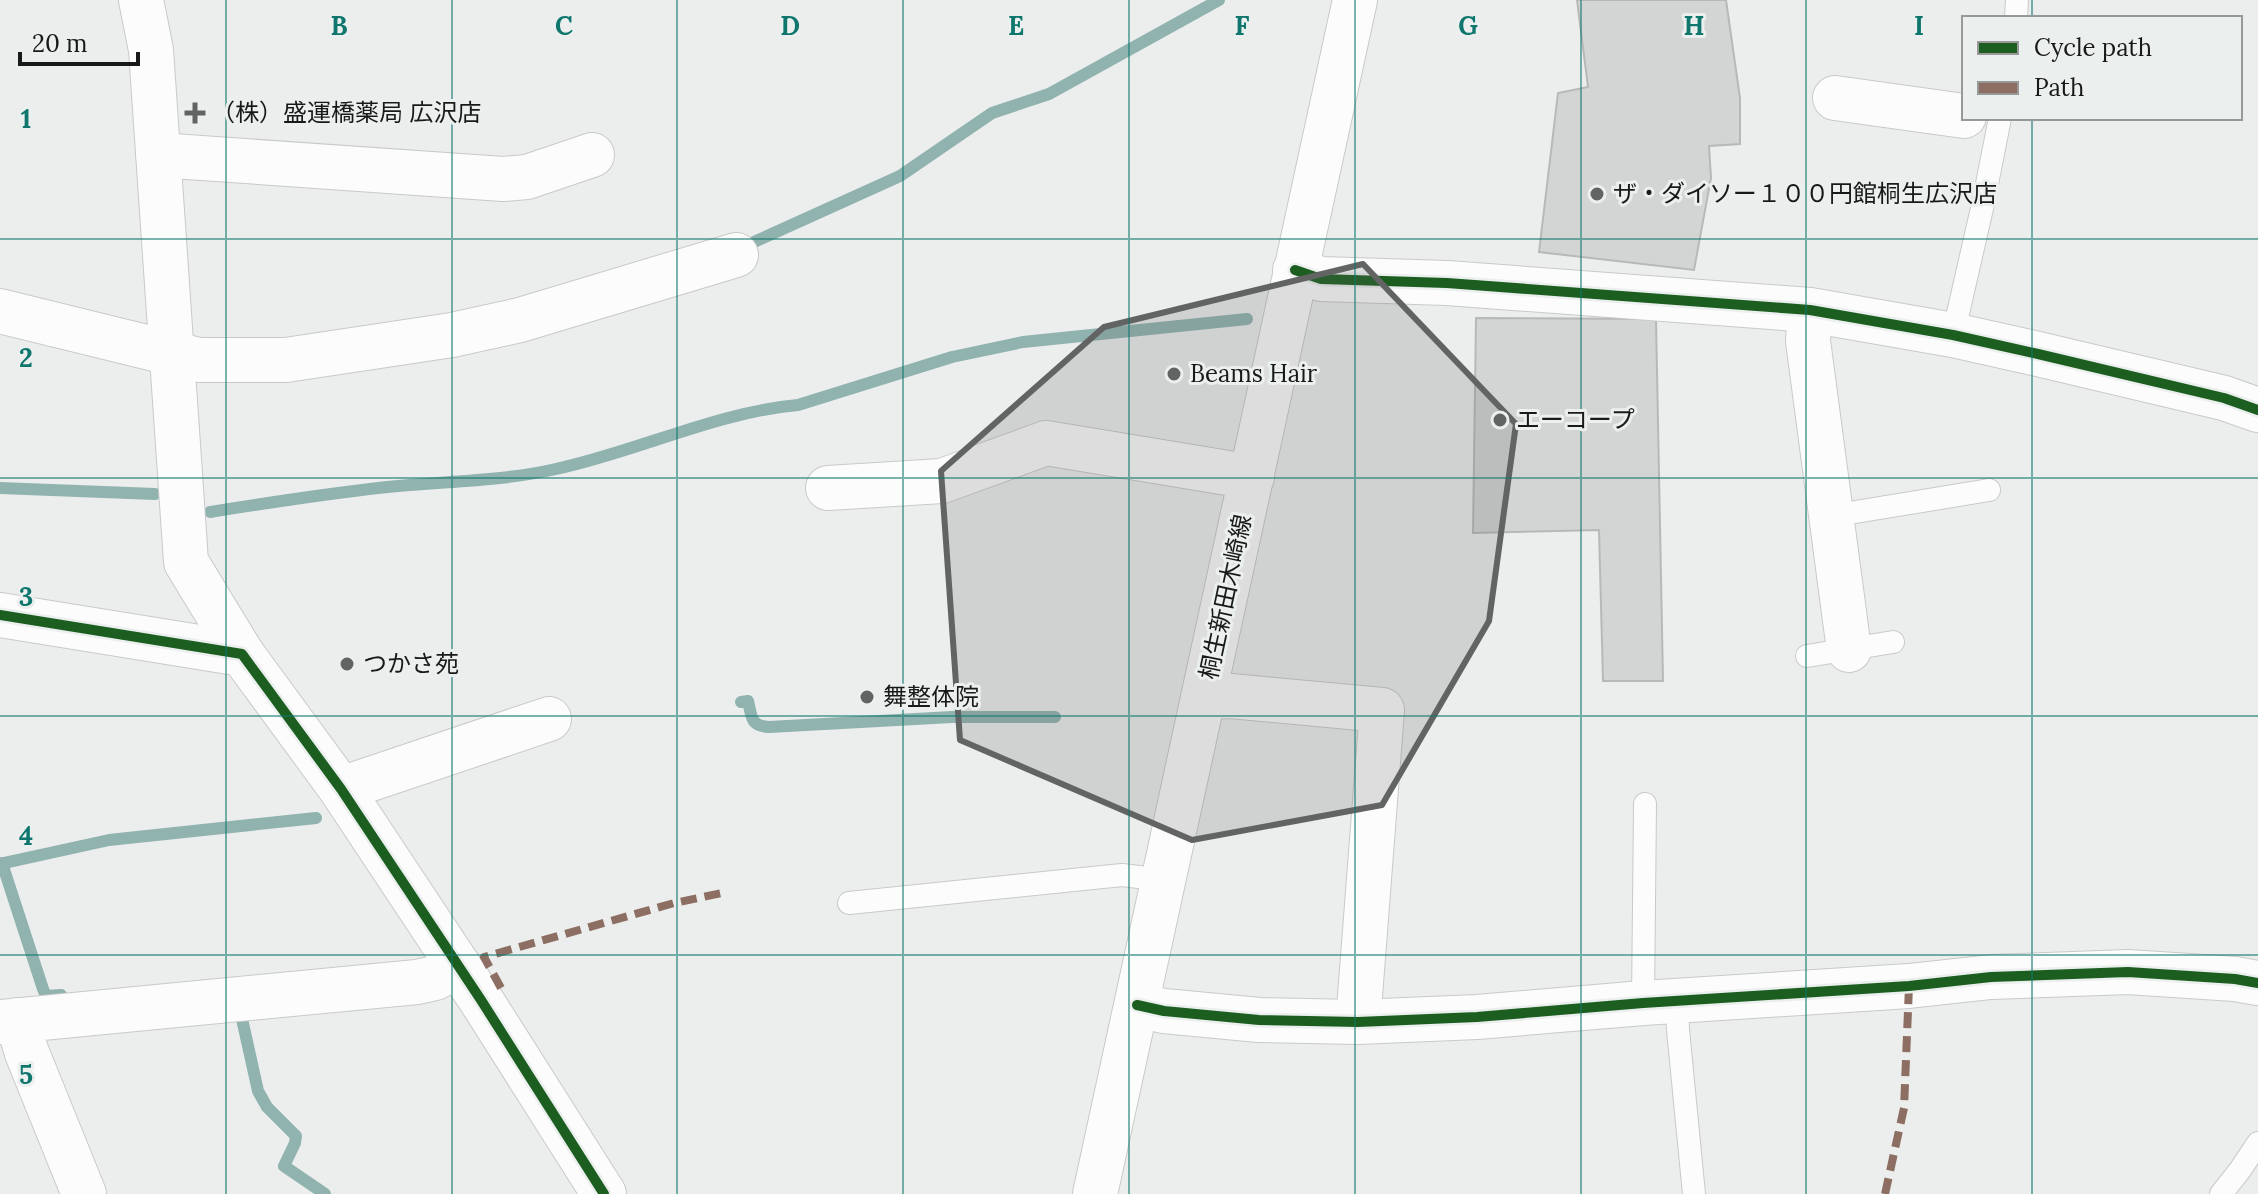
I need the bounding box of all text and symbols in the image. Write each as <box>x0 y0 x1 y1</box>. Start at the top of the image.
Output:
text: B <box>330 9 348 42</box>
text: C <box>555 9 573 42</box>
text: D <box>780 9 800 42</box>
text: E <box>1008 9 1024 42</box>
text: F <box>1235 9 1250 42</box>
text: G <box>1458 9 1478 42</box>
text: H <box>1684 9 1704 42</box>
text: I <box>1914 9 1924 42</box>
scale bar <box>20 16 138 66</box>
legend <box>1962 16 2242 120</box>
text: 20 m <box>32 28 88 59</box>
text: Cycle path <box>2034 32 2152 63</box>
text: Path <box>2034 72 2084 103</box>
place label: （株）盛運橋薬局 広沢店 <box>211 97 481 128</box>
text: 1 <box>21 102 31 135</box>
marker: （株）盛運橋薬局 広沢店 <box>186 104 204 122</box>
place label: ザ・ダイソー１００円館桐生広沢店 <box>1613 178 1997 209</box>
marker: ザ・ダイソー１００円館桐生広沢店 <box>1588 185 1606 203</box>
text: 2 <box>19 341 33 374</box>
place label: Beams Hair <box>1190 358 1318 389</box>
marker: Beams Hair <box>1165 365 1183 383</box>
place label: エーコープ <box>1516 404 1635 435</box>
marker: エーコープ <box>1491 411 1509 429</box>
street label: 桐生新田木崎線 <box>1193 512 1258 682</box>
text: 3 <box>19 580 33 613</box>
place label: つかさ苑 <box>363 648 459 679</box>
marker: つかさ苑 <box>338 655 356 673</box>
place label: 舞整体院 <box>883 681 979 712</box>
marker: 舞整体院 <box>858 688 876 706</box>
text: 4 <box>19 819 33 852</box>
text: 5 <box>19 1058 33 1091</box>

